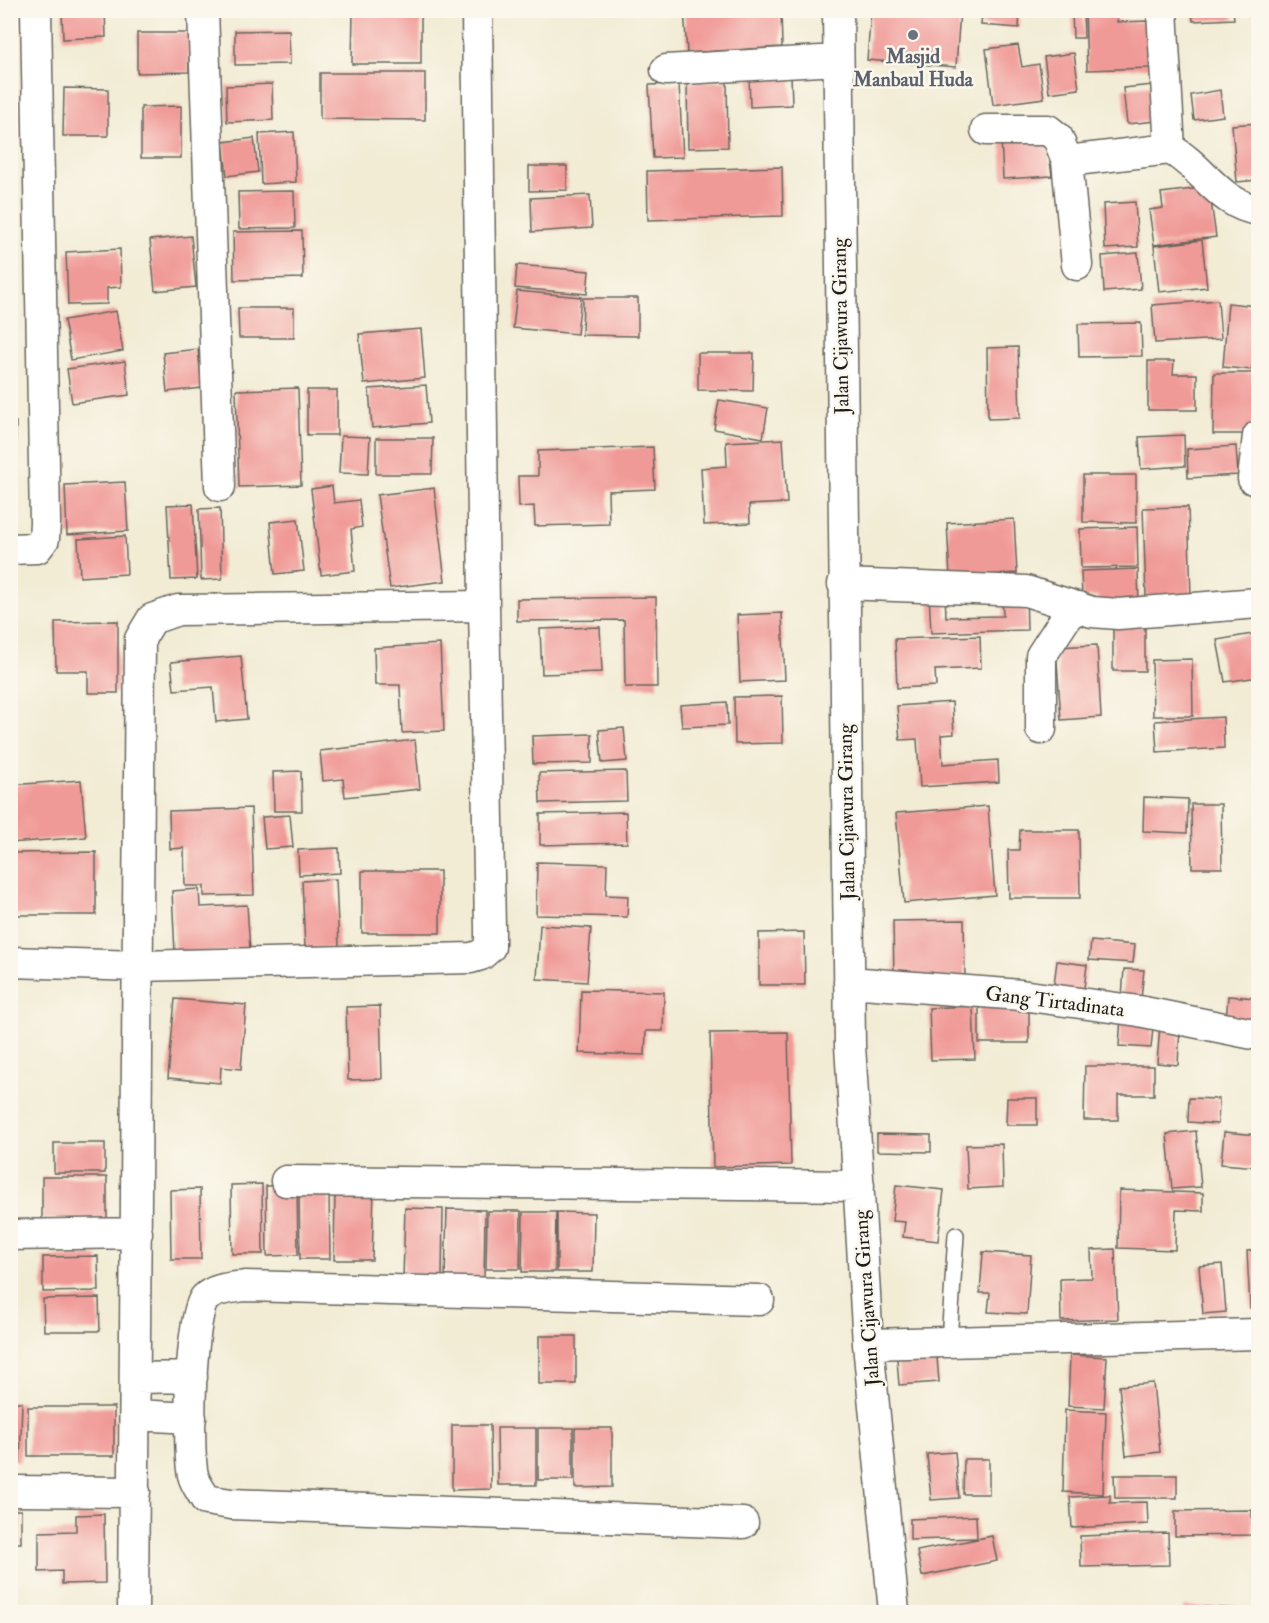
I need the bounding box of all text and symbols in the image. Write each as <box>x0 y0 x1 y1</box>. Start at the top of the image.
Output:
marker: Masjid Manbaul Huda <box>906 28 920 42</box>
place label: Masjid Manbaul Huda <box>852 44 974 92</box>
street label: Jalan Cijawura Girang <box>826 236 855 416</box>
street label: Jalan Cijawura Girang <box>832 722 861 902</box>
street label: Gang Tirtadinata <box>984 981 1127 1023</box>
street label: Jalan Cijawura Girang <box>848 1208 885 1388</box>

